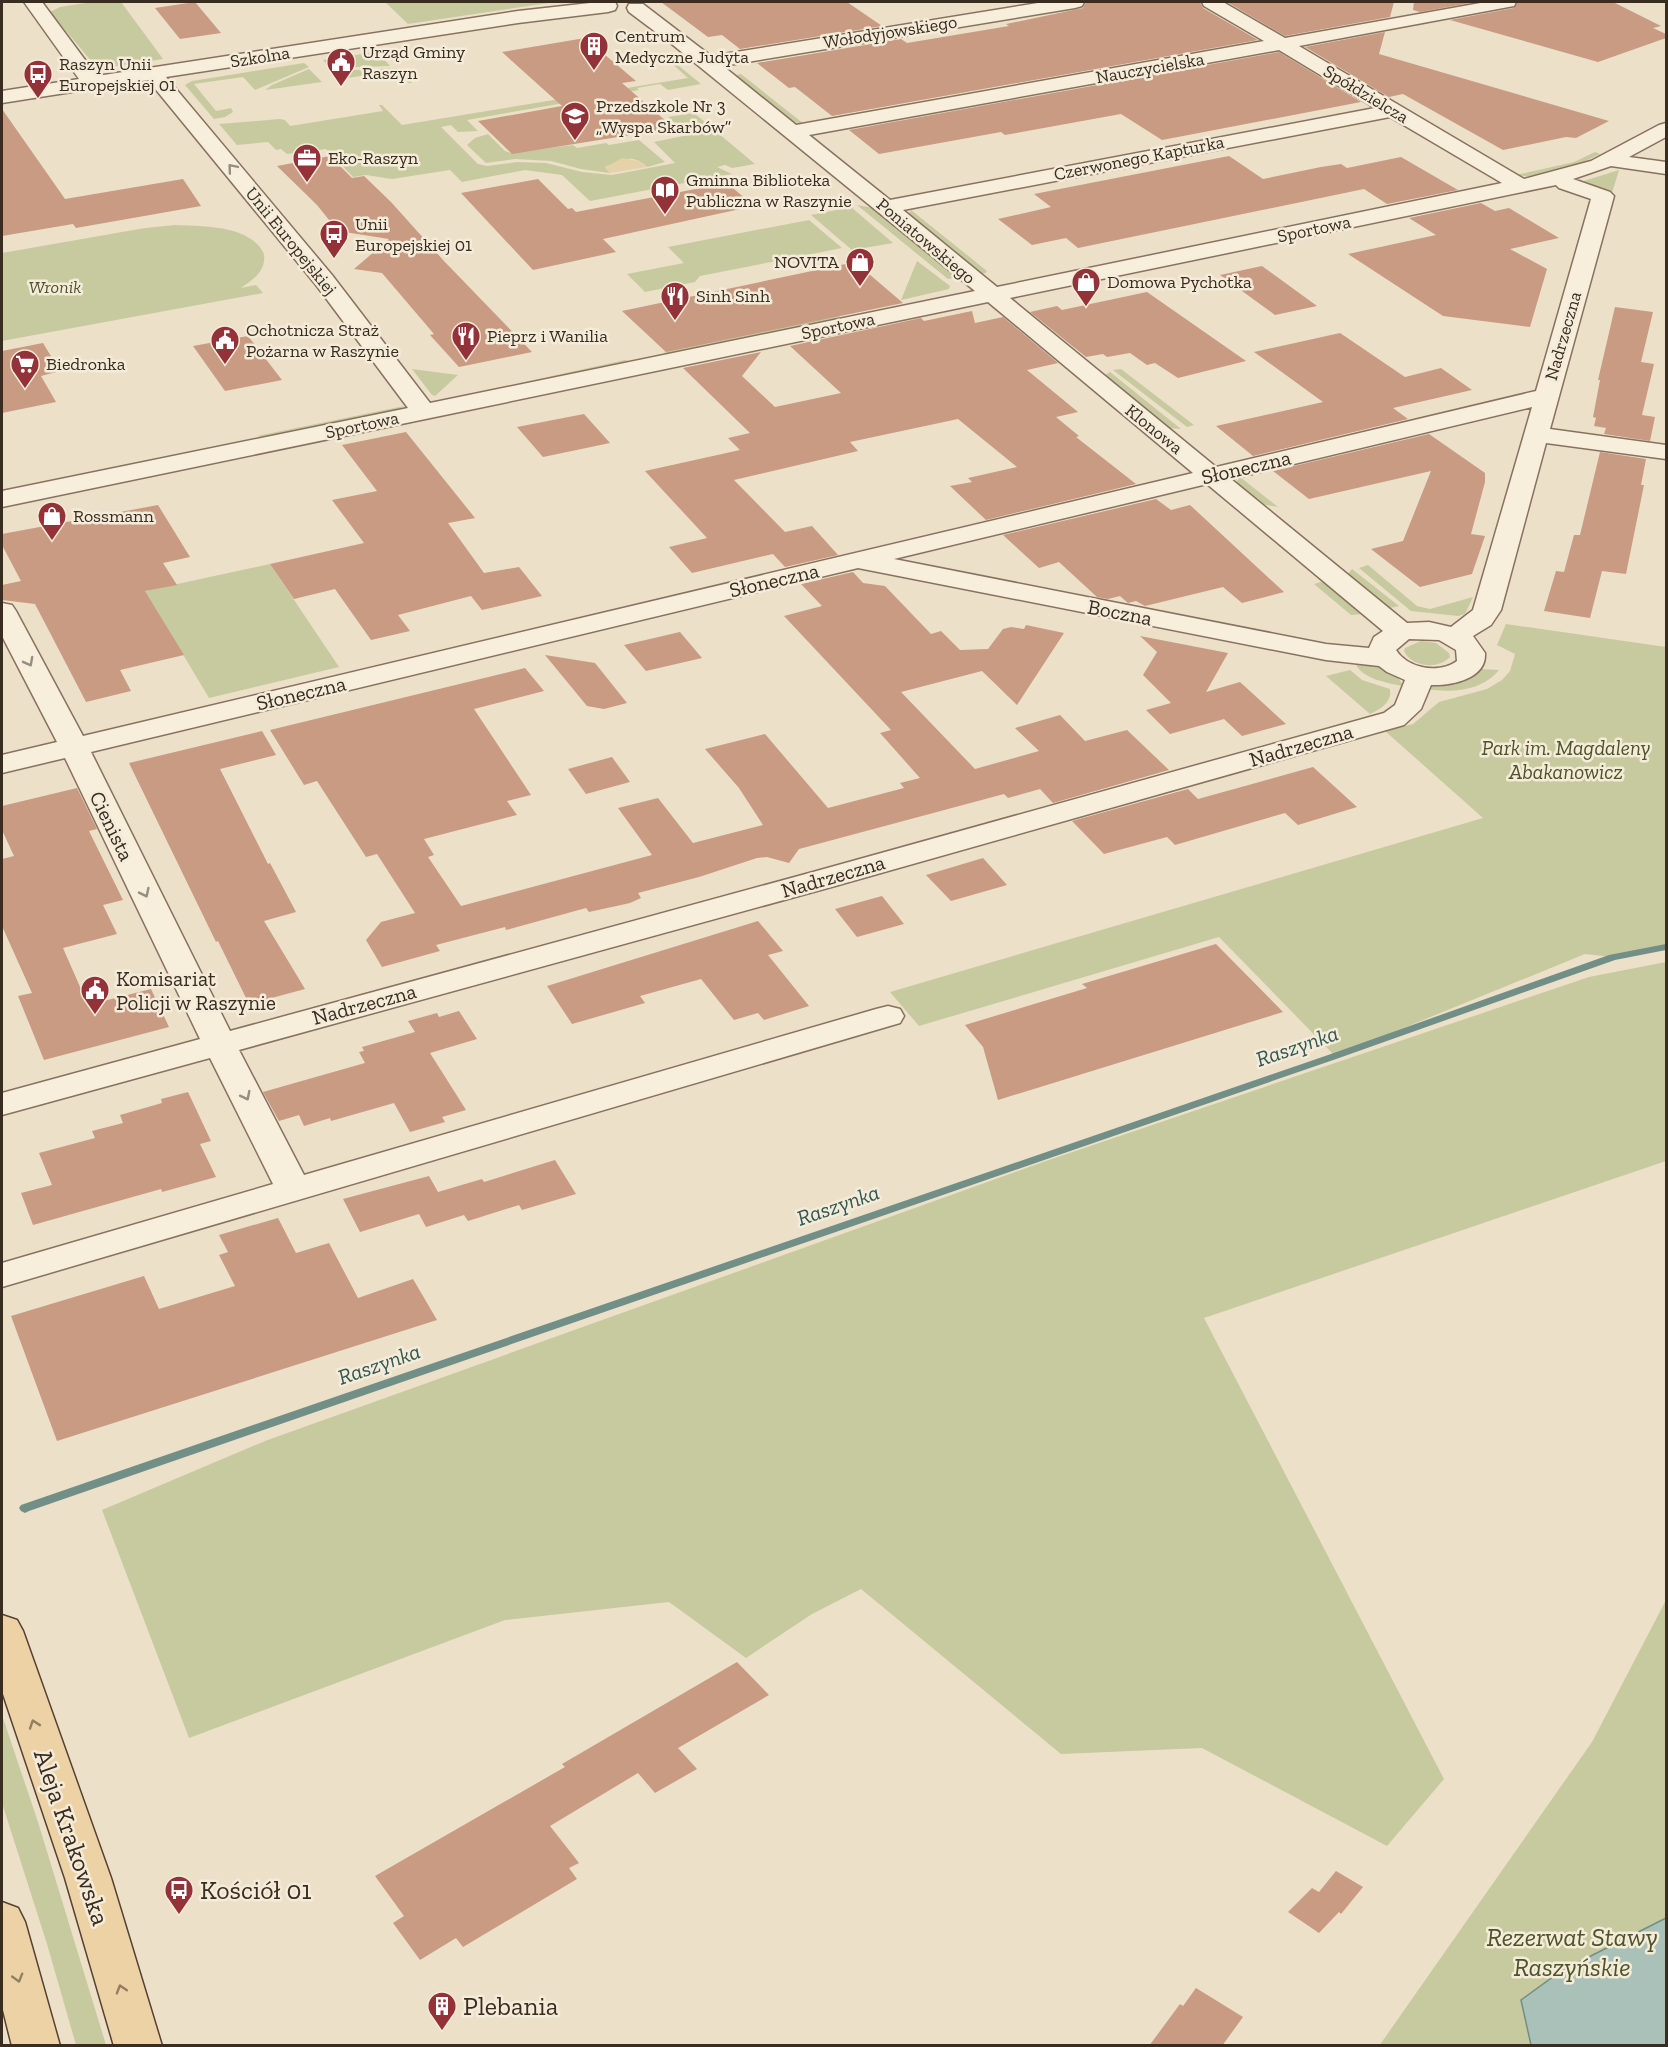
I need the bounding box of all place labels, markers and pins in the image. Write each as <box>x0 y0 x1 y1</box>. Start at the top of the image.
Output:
place label: Centrum Medyczne Judyta <box>615 25 749 68</box>
building icon: Centrum Medyczne Judyta <box>578 30 610 72</box>
place label: Urząd Gminy Raszyn <box>362 41 466 84</box>
public building icon: Urząd Gminy Raszyn <box>325 46 357 88</box>
place label: Raszyn Unii Europejskiej 01 <box>59 53 176 96</box>
bus stop icon: Raszyn Unii Europejskiej 01 <box>22 58 54 100</box>
place label: Przedszkole Nr 3 „Wyspa Skarbów” <box>596 95 731 138</box>
school or university icon: Przedszkole Nr 3 „Wyspa Skarbów” <box>559 100 591 142</box>
office icon: Eko-Raszyn <box>291 142 323 184</box>
place label: Eko-Raszyn <box>328 147 419 169</box>
place label: Gminna Biblioteka Publiczna w Raszynie <box>686 169 852 212</box>
library icon: Gminna Biblioteka Publiczna w Raszynie <box>649 174 681 216</box>
place label: Unii Europejskiej 01 <box>355 213 472 256</box>
bus stop icon: Unii Europejskiej 01 <box>318 218 350 260</box>
shop icon: NOVITA <box>844 246 876 288</box>
place label: NOVITA <box>774 251 839 273</box>
shop icon: Domowa Pychotka <box>1070 266 1102 308</box>
place label: Domowa Pychotka <box>1107 271 1252 293</box>
restaurant icon: Sinh Sinh <box>659 280 691 322</box>
place label: Sinh Sinh <box>696 285 770 307</box>
place label: Ochotnicza Straż Pożarna w Raszynie <box>246 319 399 362</box>
restaurant icon: Pieprz i Wanilia <box>450 320 482 362</box>
public building icon: Ochotnicza Straż Pożarna w Raszynie <box>209 324 241 366</box>
place label: Pieprz i Wanilia <box>487 325 608 347</box>
supermarket icon: Biedronka <box>9 348 41 390</box>
place label: Biedronka <box>46 353 126 375</box>
shop icon: Rossmann <box>36 500 68 542</box>
place label: Rossmann <box>73 505 154 527</box>
place label: Komisariat Policji w Raszynie <box>116 966 276 1016</box>
public building icon: Komisariat Policji w Raszynie <box>79 974 111 1016</box>
bus stop icon: Kościół 01 <box>163 1874 195 1916</box>
place label: Kościół 01 <box>200 1874 312 1906</box>
building icon: Plebania <box>426 1990 458 2032</box>
place label: Plebania <box>463 1990 559 2022</box>

